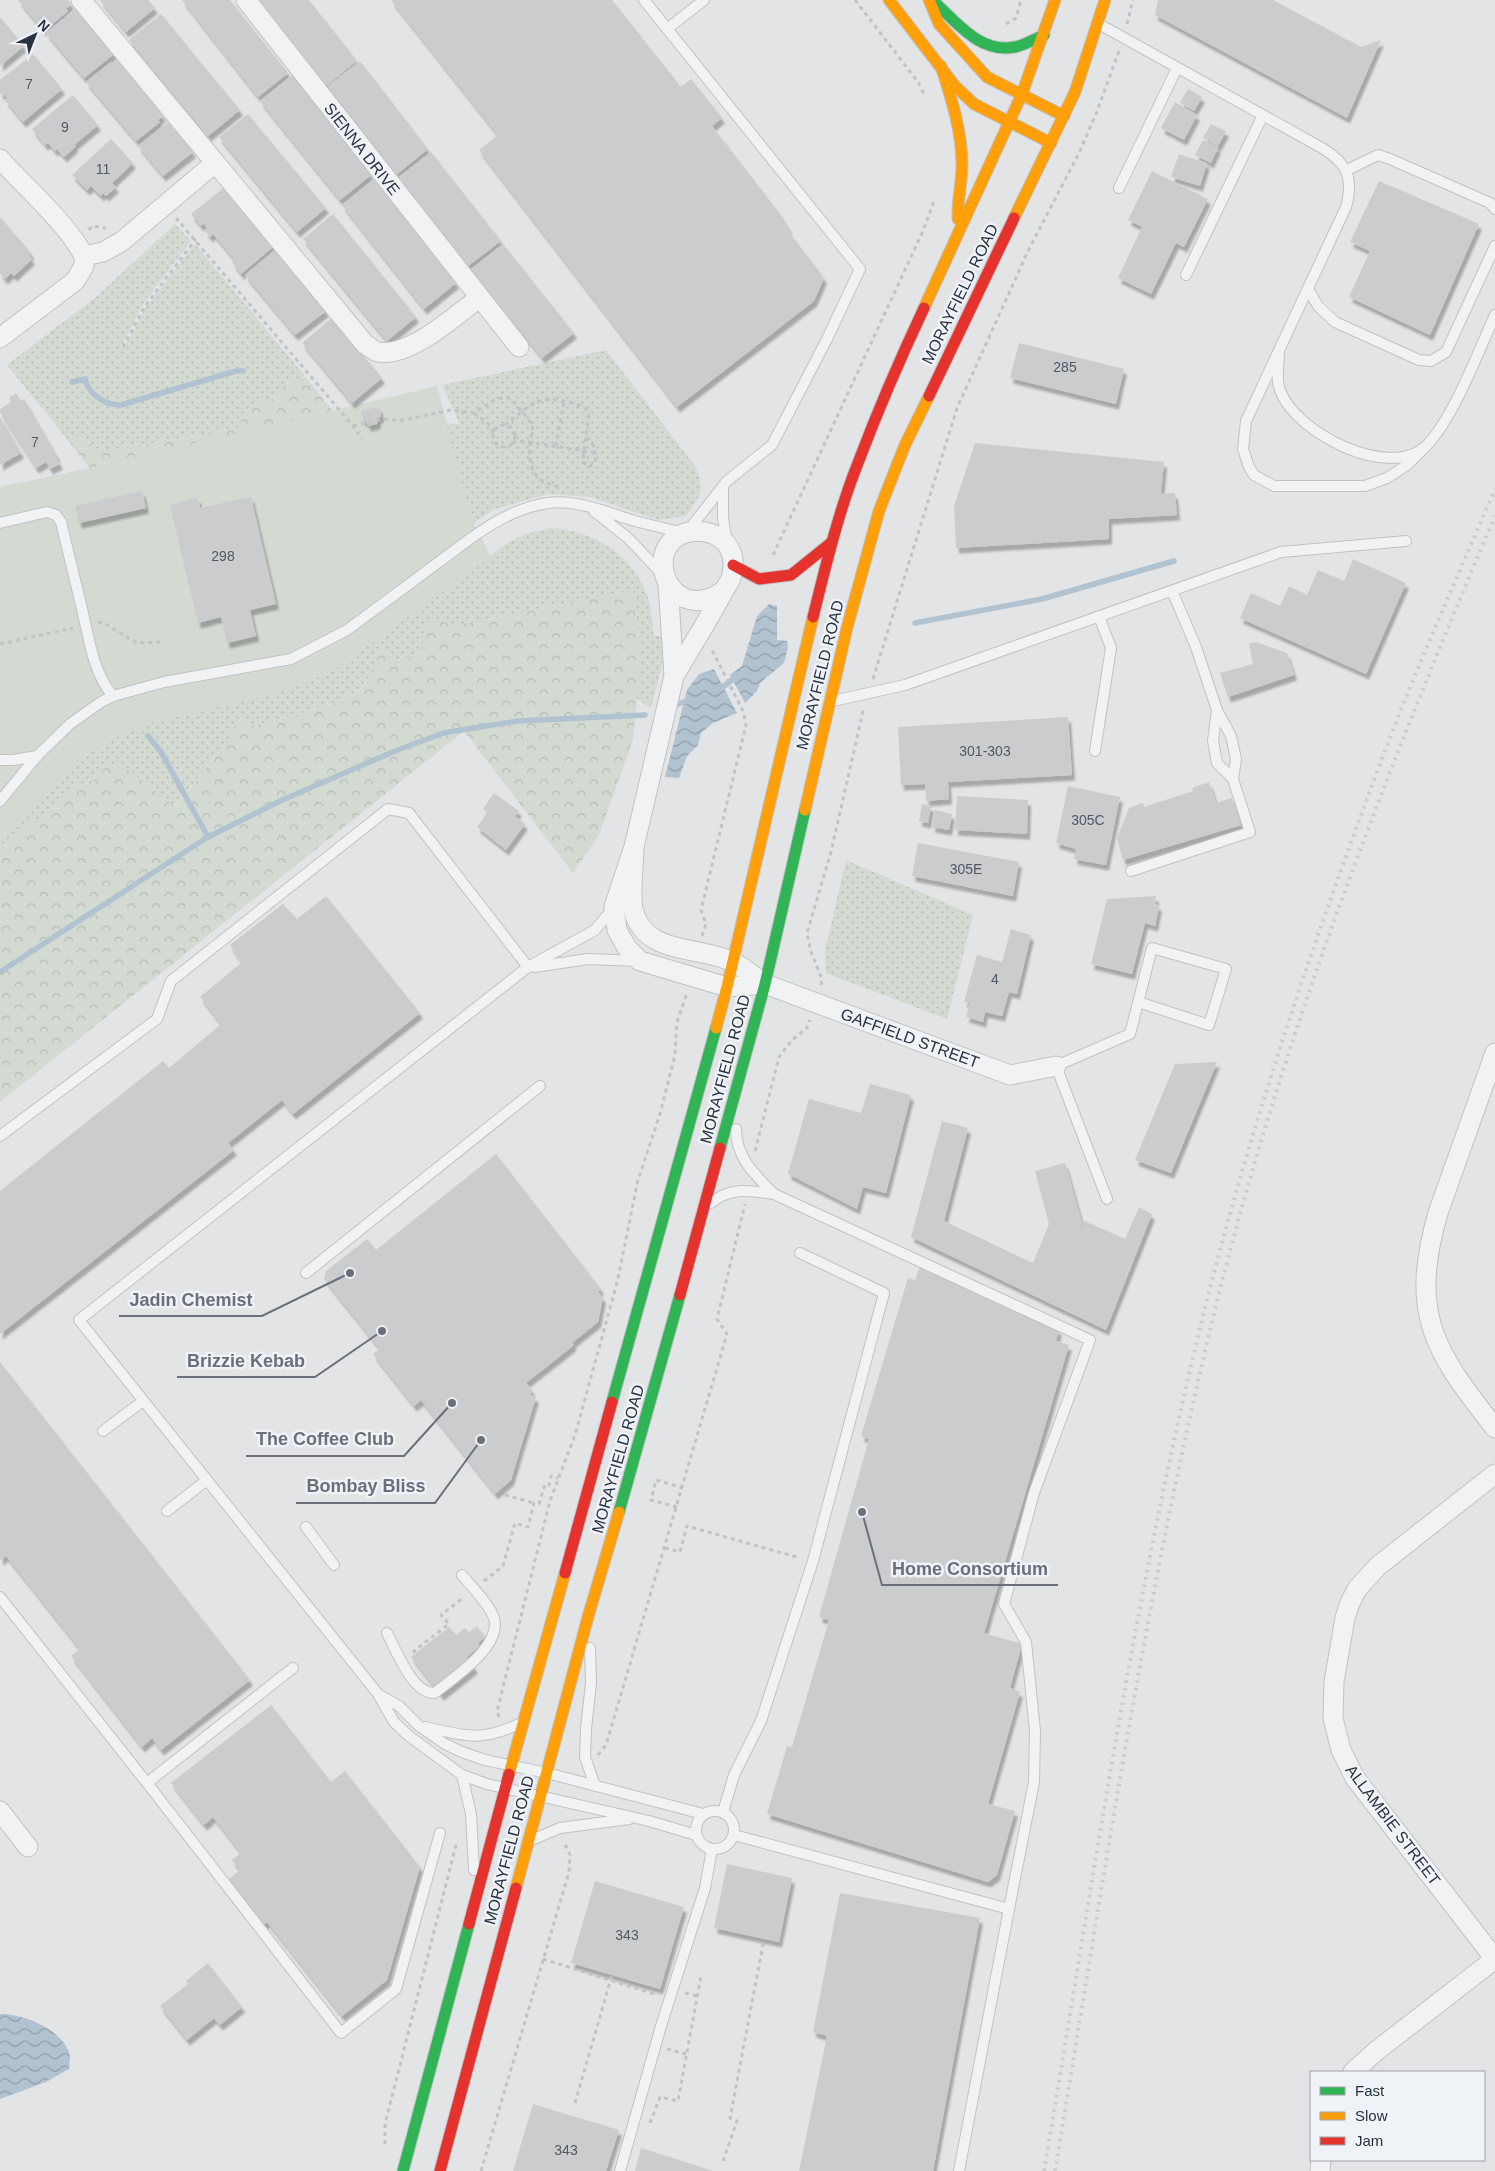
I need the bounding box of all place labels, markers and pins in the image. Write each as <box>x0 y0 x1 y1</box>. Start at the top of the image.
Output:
callout: Jadin Chemist <box>119 1283 262 1316</box>
callout: Brizzie Kebab <box>177 1344 315 1377</box>
callout: The Coffee Club <box>246 1423 404 1456</box>
callout: Bombay Bliss <box>296 1470 435 1503</box>
callout: Home Consortium <box>882 1552 1058 1585</box>

